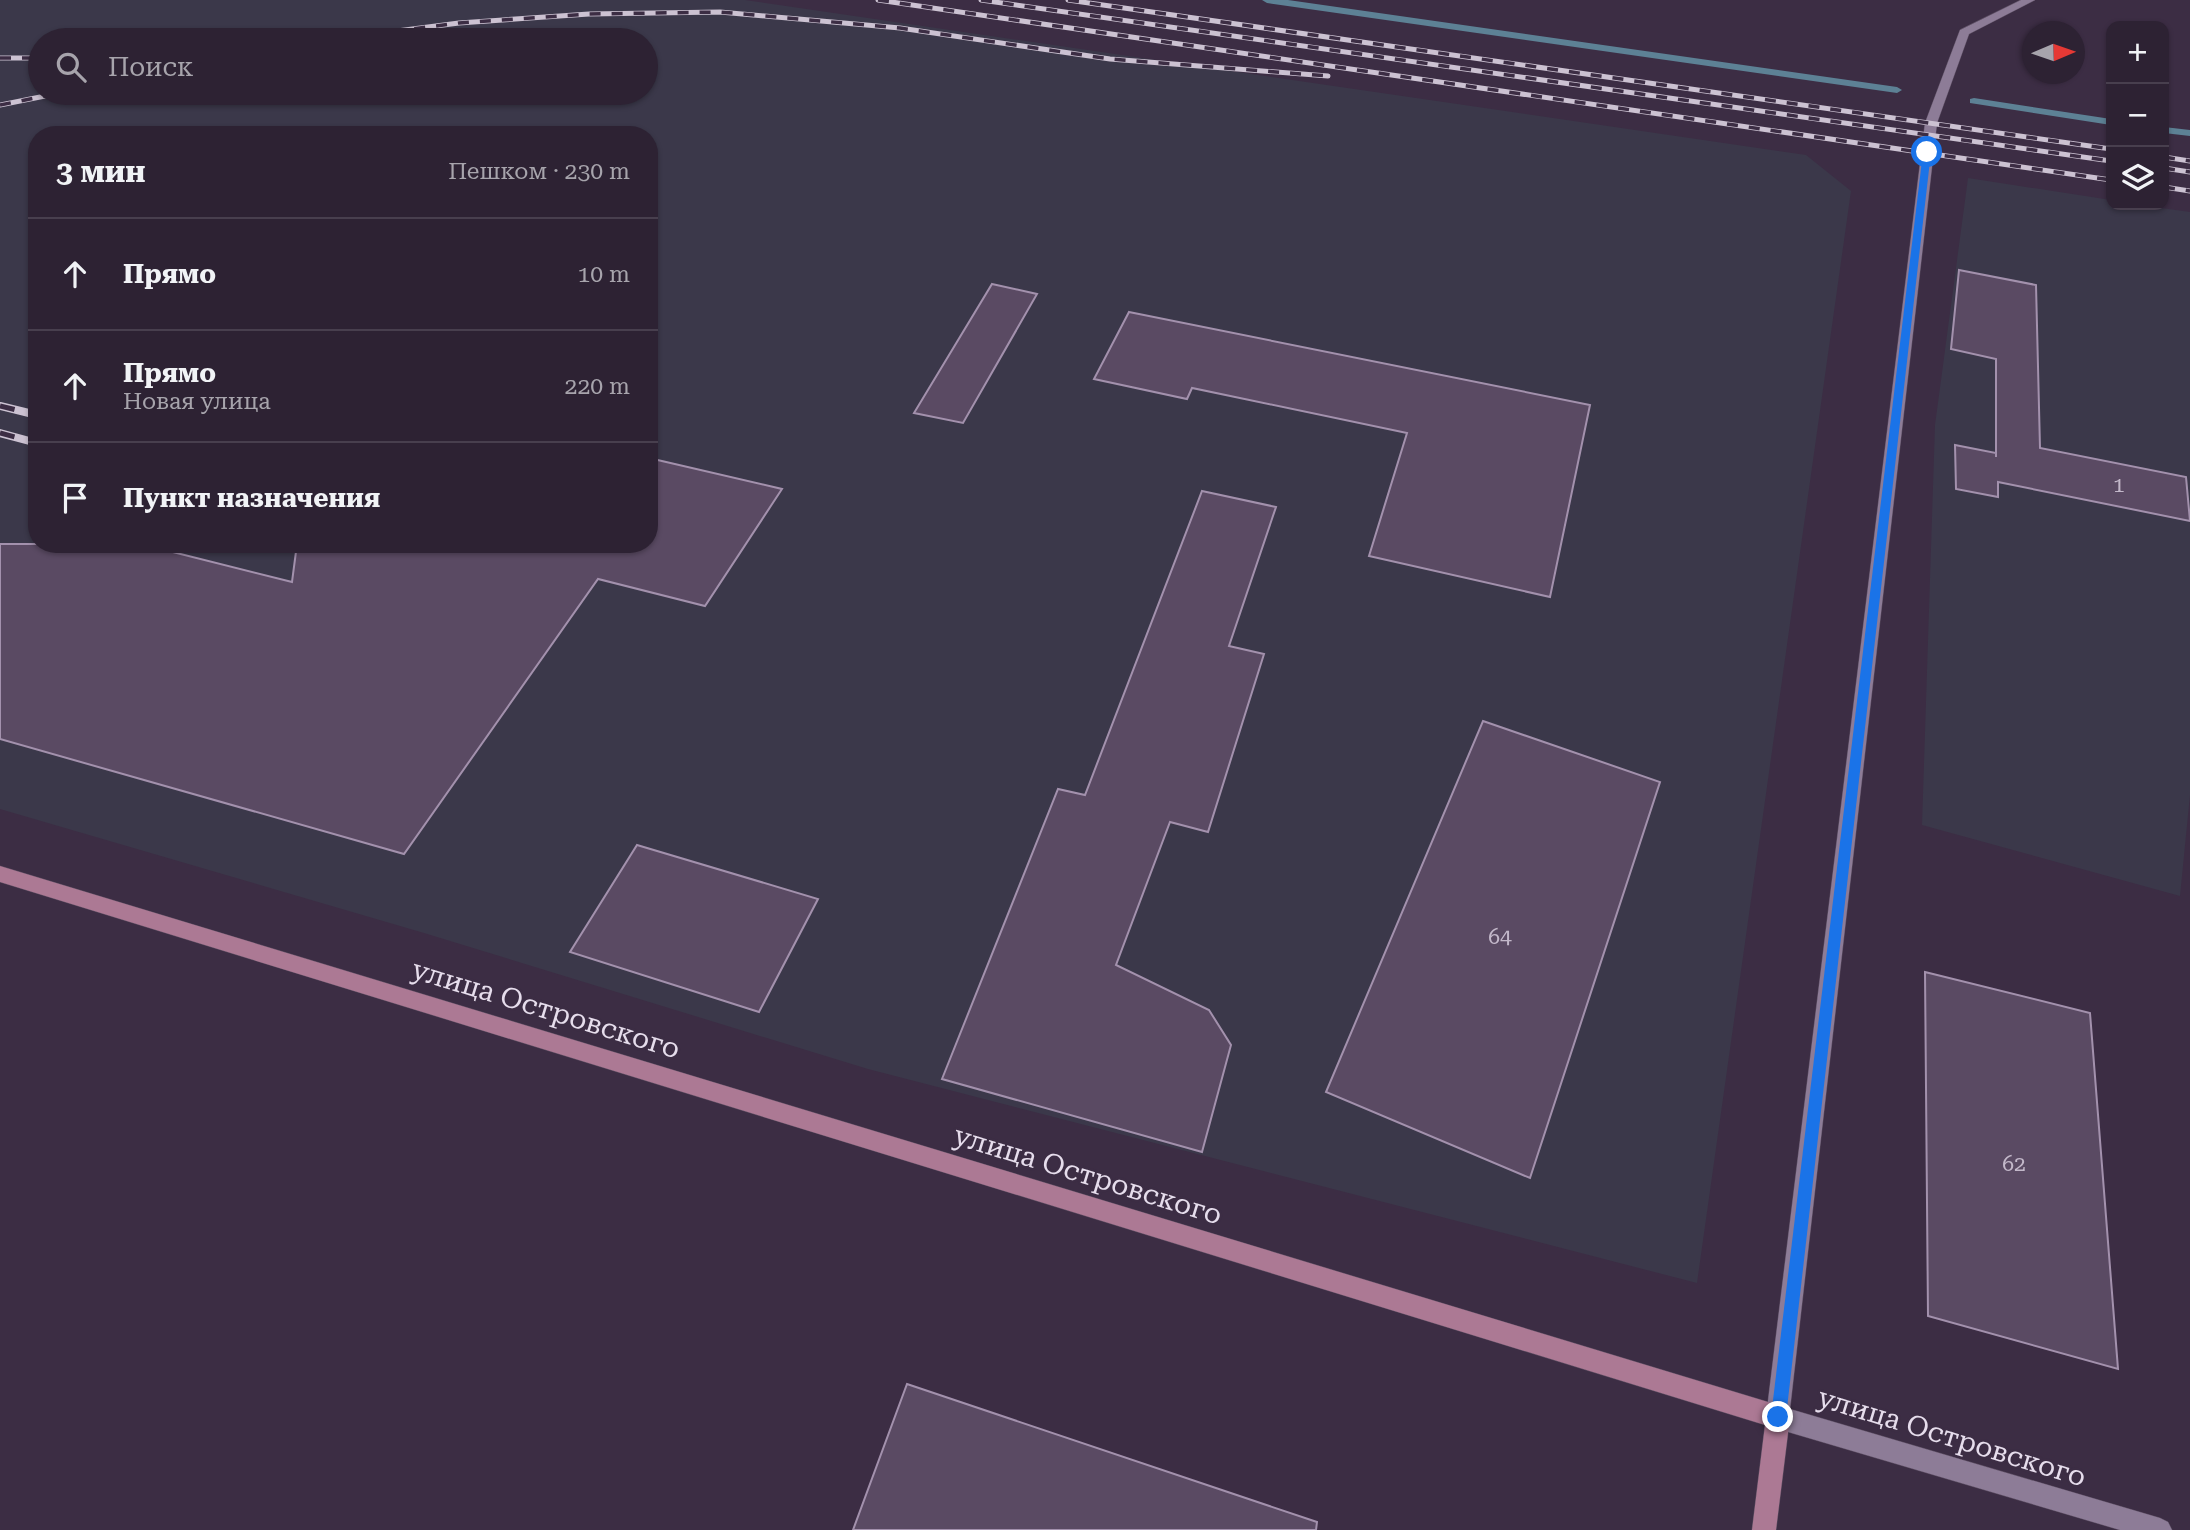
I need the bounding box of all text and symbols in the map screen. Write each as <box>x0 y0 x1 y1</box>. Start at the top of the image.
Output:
north arrow <box>2022 21 2085 84</box>
map controls <box>2106 21 2169 210</box>
button: + <box>2106 21 2169 84</box>
search box <box>28 28 658 105</box>
icon: search <box>52 48 90 86</box>
text: Поиск <box>108 52 194 82</box>
button: − <box>2106 84 2169 147</box>
route start <box>1911 136 1942 167</box>
button: layers <box>2106 147 2169 210</box>
text: 3 мин <box>56 154 146 189</box>
text: Пешком · 230 m <box>448 158 630 185</box>
icon: ahead <box>56 255 94 293</box>
text: Прямо <box>123 259 216 289</box>
text: 10 m <box>577 261 630 288</box>
text: Прямо <box>123 358 216 388</box>
icon: ahead <box>56 367 94 405</box>
text: 220 m <box>565 373 630 400</box>
text: Новая улица <box>123 388 271 415</box>
house number: 1 <box>2113 473 2125 497</box>
icon: arrive <box>56 479 94 517</box>
text: Пункт назначения <box>123 483 380 513</box>
house number: 64 <box>1488 925 1512 949</box>
street label: улица Островского <box>408 952 684 1066</box>
street label: улица Островского <box>950 1118 1226 1232</box>
house number: 62 <box>2002 1152 2026 1176</box>
street label: улица Островского <box>1814 1380 2090 1494</box>
route end <box>1762 1401 1793 1432</box>

